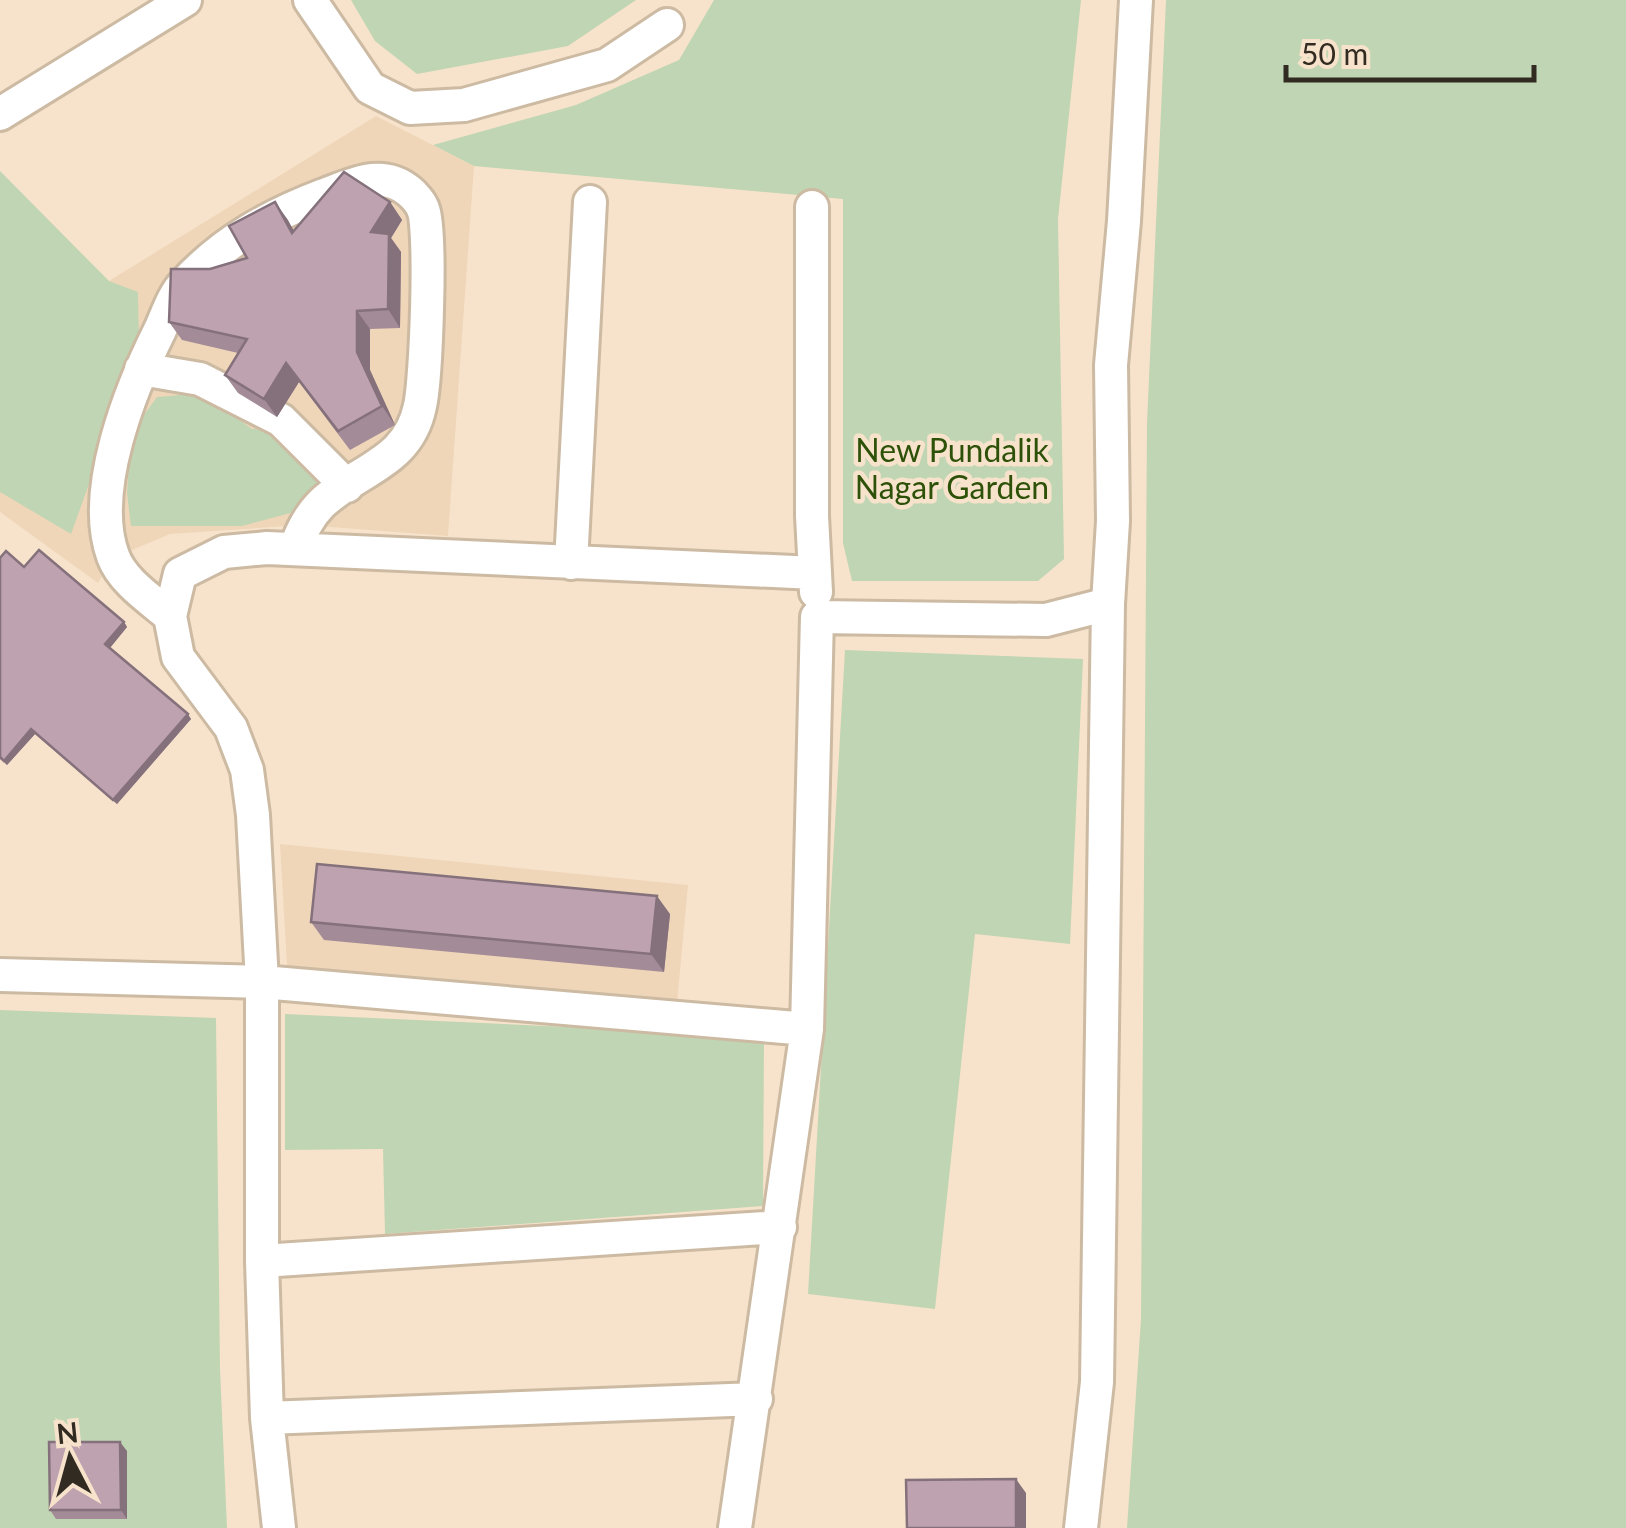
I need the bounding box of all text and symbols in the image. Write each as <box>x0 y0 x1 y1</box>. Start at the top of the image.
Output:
scale bar <box>1286 20 1534 82</box>
text: 50 m <box>1301 35 1368 71</box>
park label: New Pundalik Nagar Garden <box>855 430 1049 506</box>
north arrow <box>20 1408 120 1508</box>
text: N <box>55 1414 80 1450</box>

